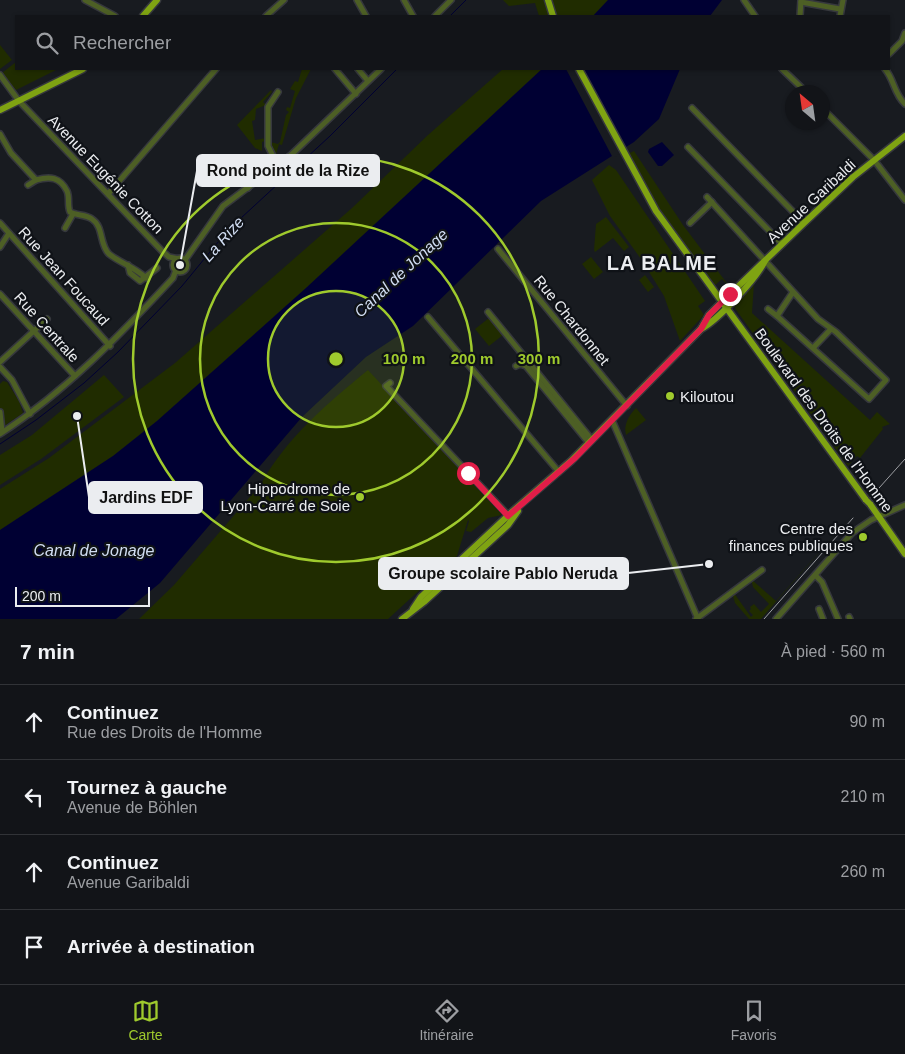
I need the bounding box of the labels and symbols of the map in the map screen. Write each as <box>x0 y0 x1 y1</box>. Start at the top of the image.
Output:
north arrow <box>785 85 830 130</box>
street label: Avenue Eugénie Cotton <box>45 111 167 237</box>
callout: Rond point de la Rize <box>197 155 379 186</box>
street label: Avenue Garibaldi <box>763 156 859 246</box>
text: Rond point de la Rize <box>207 162 369 179</box>
water label: La Rize <box>199 213 248 265</box>
street label: Rue Jean Foucaud <box>15 223 113 329</box>
water label: Canal de Jonage <box>351 225 451 320</box>
district label: LA BALME <box>607 252 717 274</box>
street label: Rue Chardonnet <box>531 272 614 369</box>
route end <box>719 283 742 306</box>
street label: Rue Centrale <box>11 288 83 366</box>
street label: Boulevard des Droits de l'Homme <box>752 325 896 515</box>
centre of rings <box>327 350 345 368</box>
text: 100 m <box>383 350 425 367</box>
text: 200 m <box>451 350 493 367</box>
text: 300 m <box>518 350 560 367</box>
place label: Kiloutou <box>680 388 734 405</box>
marker: Kiloutou <box>664 390 676 402</box>
route start <box>457 462 480 485</box>
place label: Hippodrome de Lyon-Carré de Soie <box>220 480 350 514</box>
callout: Jardins EDF <box>89 482 202 513</box>
text: Jardins EDF <box>99 489 193 506</box>
marker: Hippodrome de Lyon-Carré de Soie <box>354 491 366 503</box>
place label: Centre des finances publiques <box>729 520 853 554</box>
marker: Centre des finances publiques <box>857 531 869 543</box>
water label: Canal de Jonage <box>34 542 155 559</box>
callout: Groupe scolaire Pablo Neruda <box>379 558 628 589</box>
text: Groupe scolaire Pablo Neruda <box>388 565 618 582</box>
scale bar <box>15 584 150 607</box>

